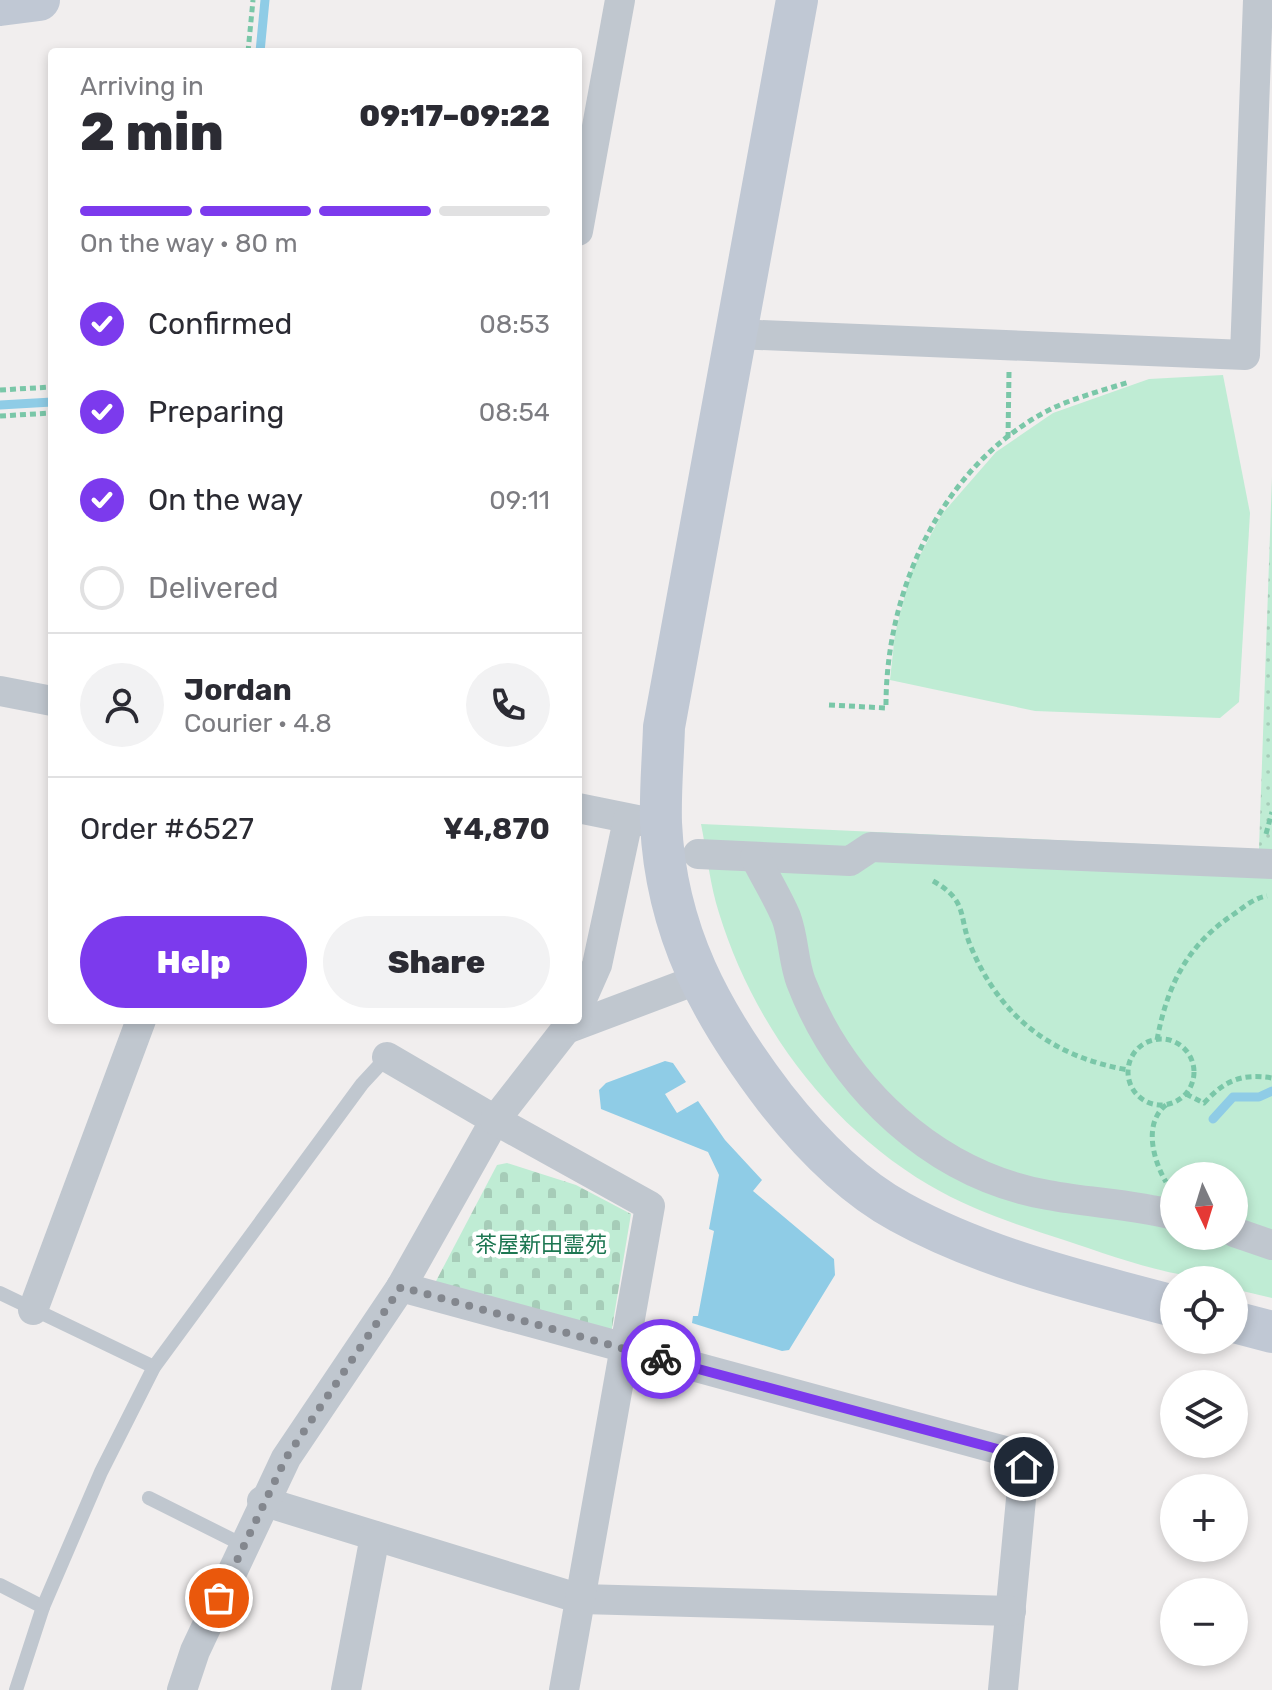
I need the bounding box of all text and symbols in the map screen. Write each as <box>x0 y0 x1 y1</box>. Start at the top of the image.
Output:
text: Arriving in <box>80 71 204 102</box>
text: 09:17–09:22 <box>359 98 550 134</box>
text: 2 min <box>80 101 224 163</box>
text: On the way · 80 m <box>80 228 298 259</box>
icon: check <box>80 302 124 346</box>
text: Confirmed <box>148 306 292 342</box>
text: 08:53 <box>479 309 550 340</box>
icon: check <box>80 390 124 434</box>
text: Preparing <box>148 394 284 430</box>
text: 08:54 <box>479 397 550 428</box>
icon: check <box>80 478 124 522</box>
text: On the way <box>148 482 303 518</box>
text: 09:11 <box>489 485 550 516</box>
text: Delivered <box>148 570 279 606</box>
button: person <box>80 663 164 747</box>
button: phone <box>466 663 550 747</box>
text: Jordan <box>184 672 292 708</box>
text: Courier · 4.8 <box>184 708 332 739</box>
text: Order #6527 <box>80 811 254 847</box>
text: ¥4,870 <box>443 811 550 847</box>
button: Help <box>80 916 307 1008</box>
button: Share <box>323 916 550 1008</box>
north arrow <box>1160 1162 1248 1250</box>
map controls <box>1160 1162 1248 1666</box>
park label: 茶屋新田霊苑 <box>475 1231 607 1258</box>
button: locate <box>1160 1266 1248 1354</box>
courier <box>621 1319 701 1399</box>
icon: bike <box>639 1337 683 1381</box>
button: layers <box>1160 1370 1248 1458</box>
pin <box>990 1433 1058 1501</box>
icon: home <box>1002 1445 1046 1489</box>
button: + <box>1160 1474 1248 1562</box>
pin <box>185 1564 253 1632</box>
icon: bag <box>197 1576 241 1620</box>
button: − <box>1160 1578 1248 1666</box>

